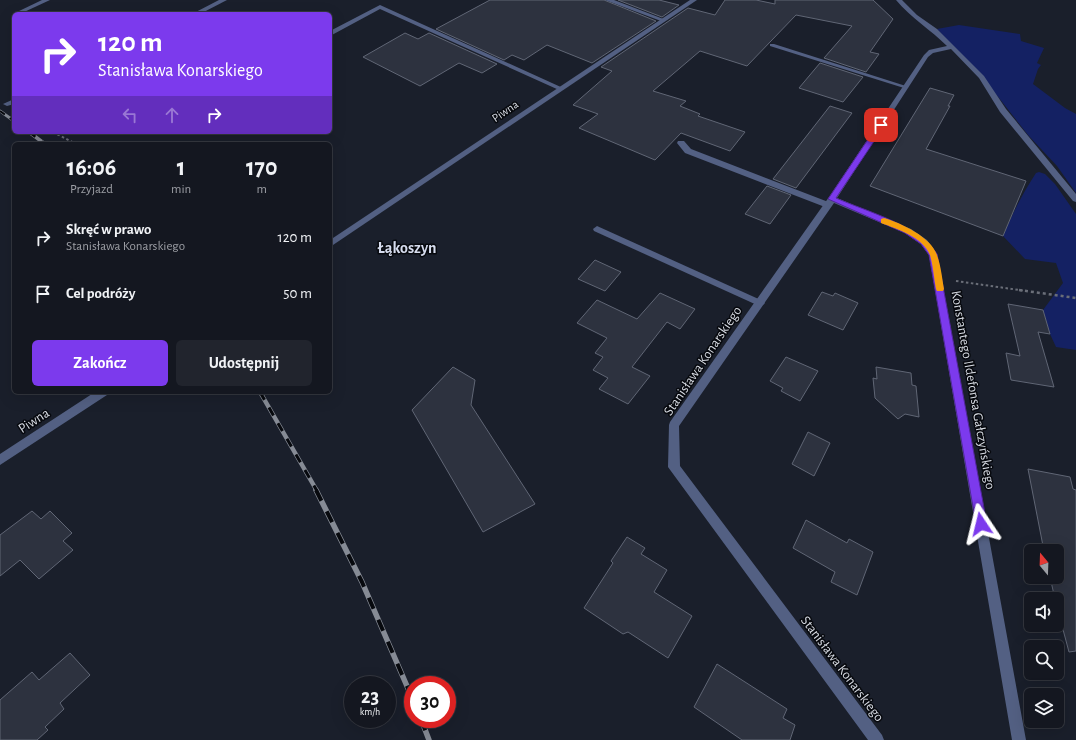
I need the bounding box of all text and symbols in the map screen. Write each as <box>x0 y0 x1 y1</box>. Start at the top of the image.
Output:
icon: right <box>32 28 84 80</box>
text: 120 m <box>98 29 163 57</box>
text: Stanisława Konarskiego <box>98 62 263 80</box>
street label: Piwna <box>490 98 521 124</box>
icon: left <box>119 104 141 126</box>
icon: ahead <box>161 104 183 126</box>
icon: right <box>203 104 225 126</box>
pin <box>864 108 898 142</box>
icon: arrive <box>870 114 892 136</box>
text: 16:06 <box>67 156 116 180</box>
text: 1 <box>177 156 185 180</box>
text: 170 <box>246 156 277 180</box>
text: Przyjazd <box>70 183 113 196</box>
text: min <box>171 183 191 196</box>
text: m <box>256 183 267 196</box>
text: Skręć w prawo <box>66 222 151 237</box>
icon: right <box>32 227 54 249</box>
text: 120 m <box>278 230 312 245</box>
text: Stanisława Konarskiego <box>66 240 185 253</box>
district label: Łąkoszyn <box>377 240 437 257</box>
icon: arrive <box>32 283 54 305</box>
text: Cel podróży <box>66 286 135 301</box>
text: 50 m <box>283 286 312 301</box>
street label: Konstantego Ildefonsa Gałczyńskiego <box>949 290 997 491</box>
street label: Stanisława Konarskiego <box>661 304 745 418</box>
button: Zakończ <box>32 340 168 386</box>
button: Udostępnij <box>176 340 312 386</box>
street label: Piwna <box>16 406 52 436</box>
position arrow <box>960 503 1002 545</box>
north arrow <box>1024 544 1064 584</box>
map controls <box>1024 544 1064 728</box>
button: sound <box>1024 592 1064 632</box>
street label: Stanisława Konarskiego <box>798 614 886 725</box>
button: search <box>1024 640 1064 680</box>
speed limit sign: 30 <box>404 676 456 728</box>
text: 23 <box>361 687 379 707</box>
button: layers <box>1024 688 1064 728</box>
text: km/h <box>360 707 380 717</box>

